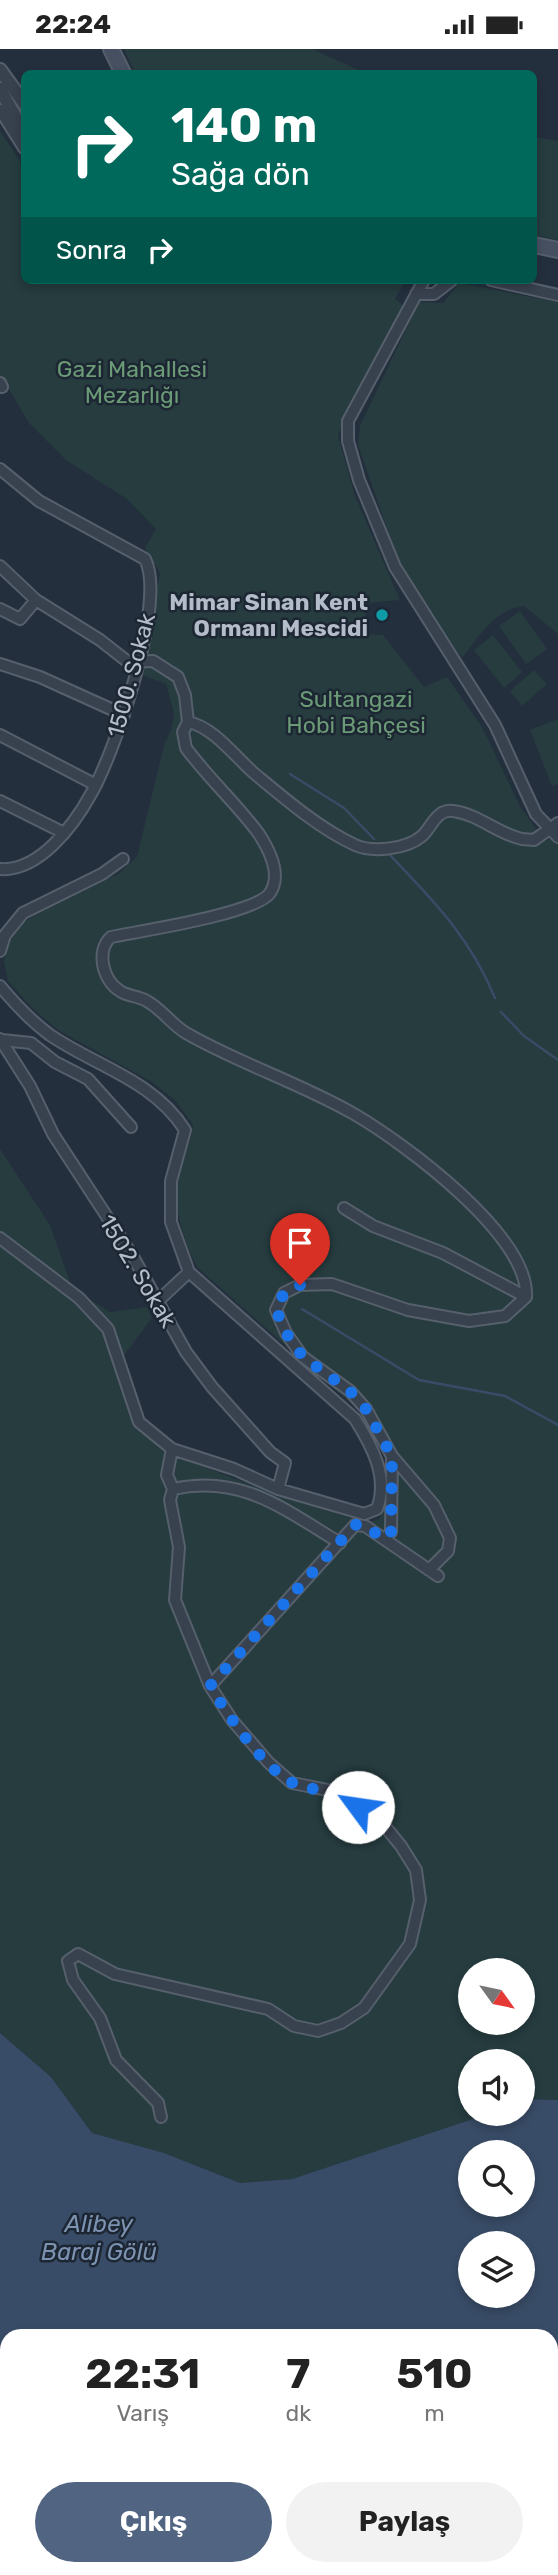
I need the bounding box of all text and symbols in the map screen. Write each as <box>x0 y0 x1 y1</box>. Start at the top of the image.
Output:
text: 22:24 <box>35 9 111 40</box>
text: 140 m <box>171 96 317 154</box>
icon: right <box>56 98 147 189</box>
text: Sağa dön <box>171 155 310 193</box>
icon: right <box>141 231 179 269</box>
text: Sonra <box>56 235 127 266</box>
park label: Gazi Mahallesi Mezarlığı <box>57 355 207 409</box>
place label: Mimar Sinan Kent Ormanı Mescidi <box>169 588 368 642</box>
marker: Mimar Sinan Kent Ormanı Mescidi <box>374 607 390 623</box>
street label: 1500. Sokak <box>101 610 161 740</box>
park label: Sultangazi Hobi Bahçesi <box>286 685 426 739</box>
street label: 1502. Sokak <box>93 1209 183 1333</box>
pin <box>270 1213 330 1285</box>
icon: arrive <box>281 1224 319 1262</box>
position arrow <box>321 1770 395 1844</box>
north arrow <box>458 1958 536 2035</box>
map controls <box>458 1958 535 2308</box>
button: sound <box>458 2049 535 2126</box>
button: search <box>458 2140 535 2217</box>
water label: Alibey Baraj Gölü <box>41 2210 157 2266</box>
button: layers <box>458 2231 535 2308</box>
text: 22:31 <box>85 2349 200 2399</box>
text: 7 <box>286 2349 310 2399</box>
text: 510 <box>396 2349 473 2399</box>
text: Varış <box>116 2399 169 2427</box>
text: dk <box>286 2399 311 2427</box>
text: m <box>424 2399 445 2427</box>
button: Çıkış <box>35 2482 272 2562</box>
button: Paylaş <box>286 2482 523 2562</box>

